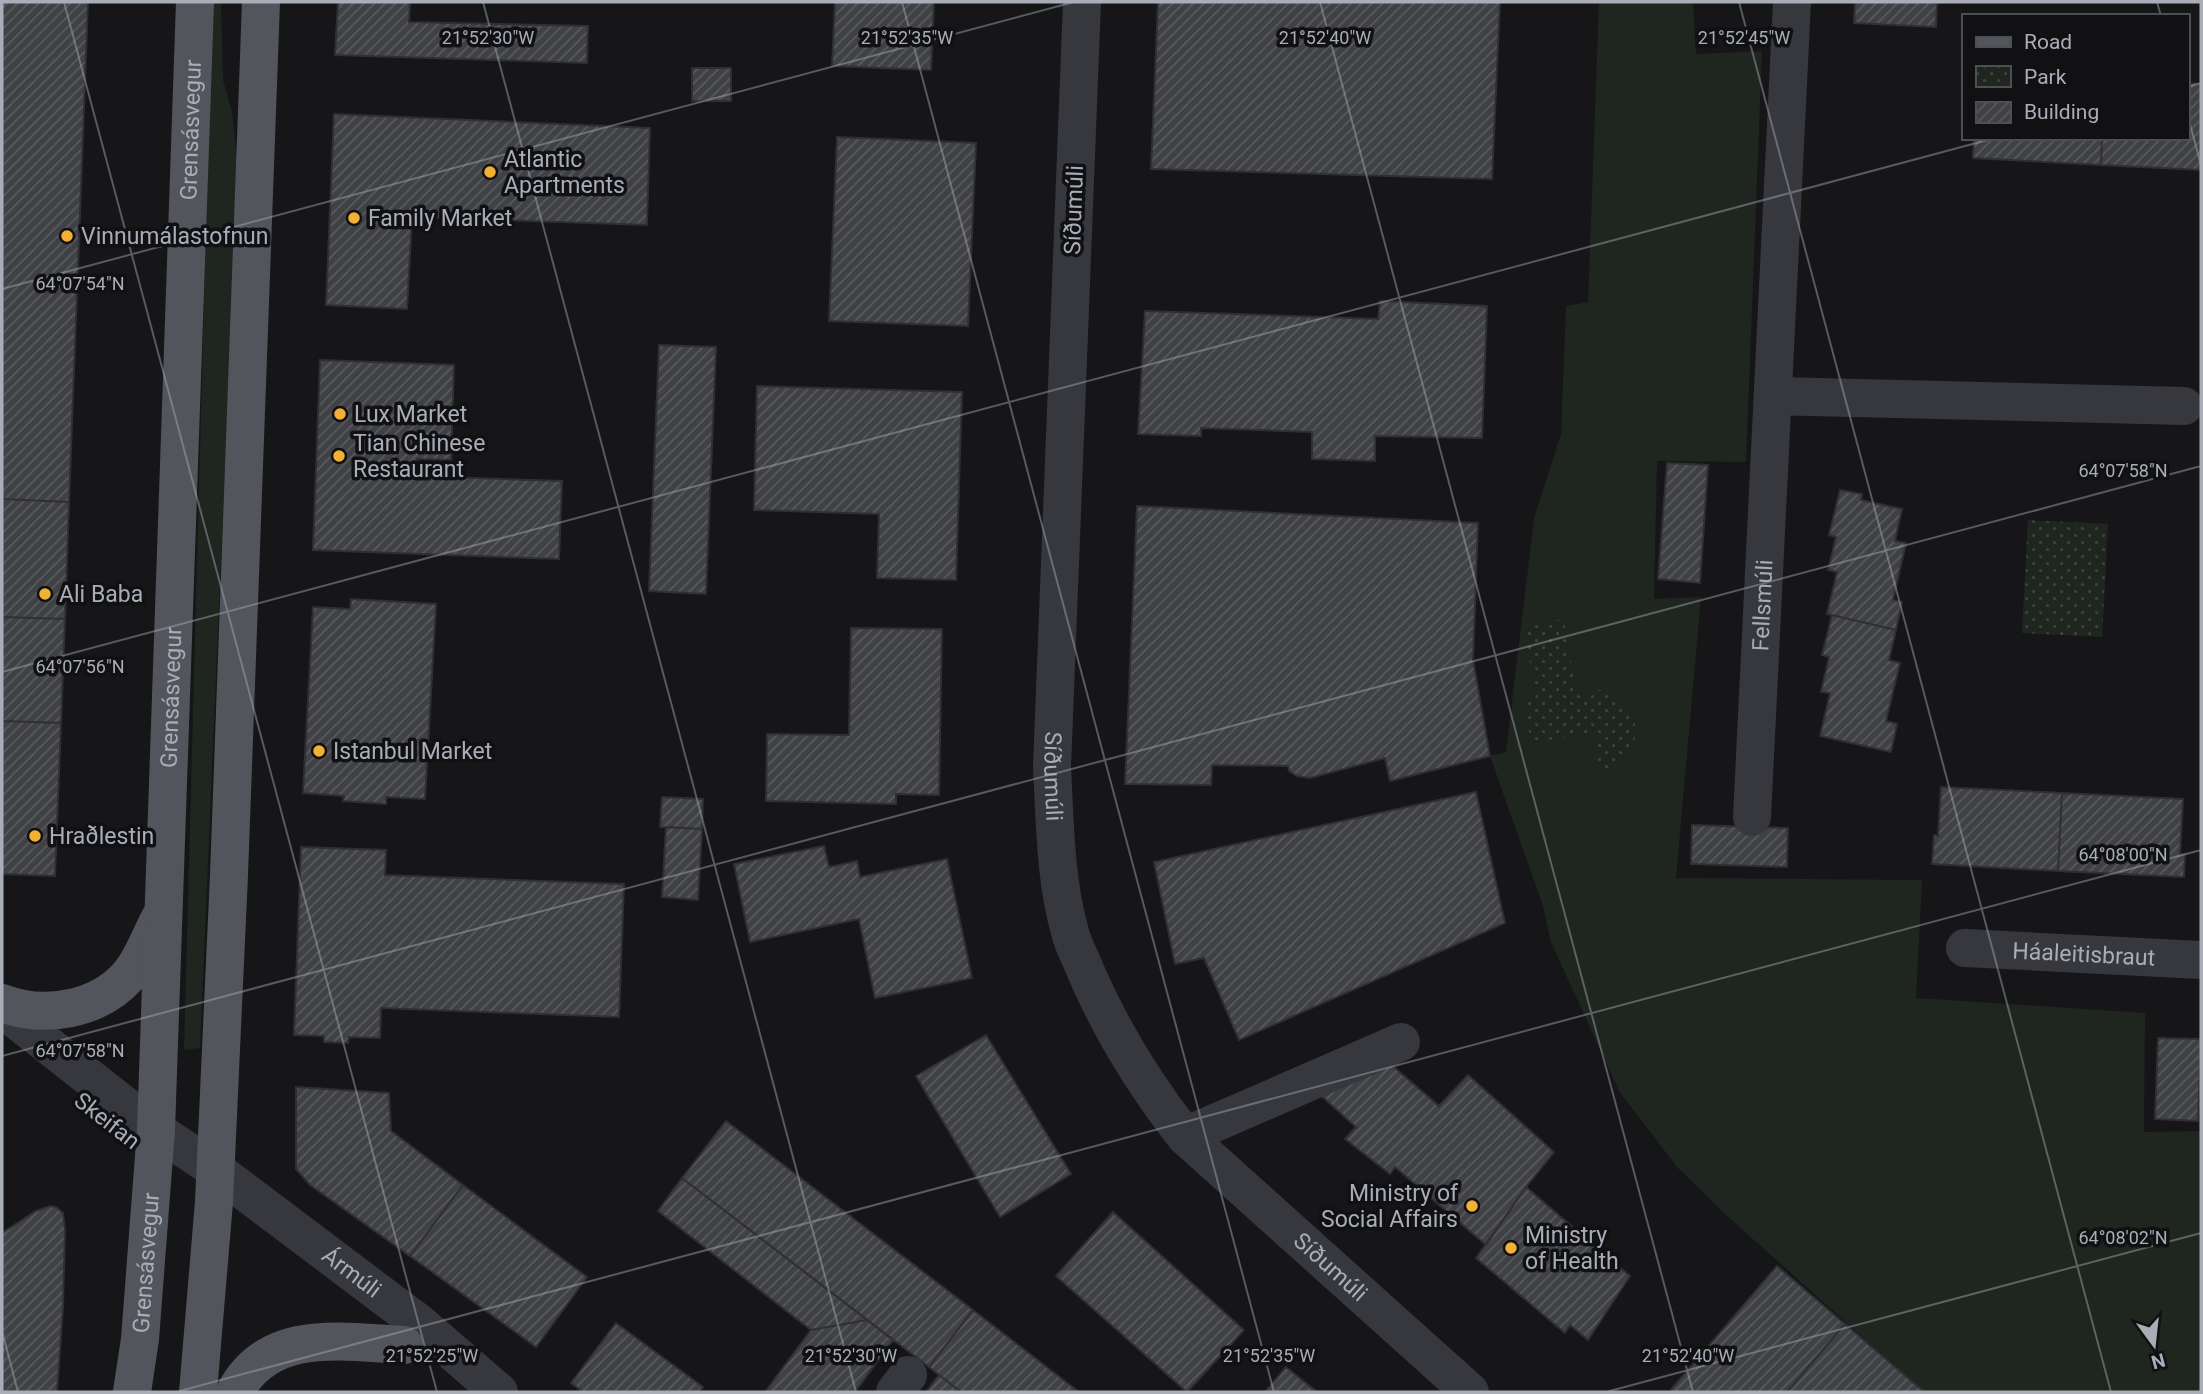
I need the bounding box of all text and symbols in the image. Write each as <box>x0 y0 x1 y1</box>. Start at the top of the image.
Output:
legend <box>1962 14 2189 140</box>
text: 21°52'30"W <box>442 27 534 48</box>
text: 21°52'35"W <box>861 27 953 48</box>
text: 21°52'40"W <box>1279 27 1371 48</box>
text: 21°52'45"W <box>1698 27 1790 48</box>
text: Road <box>2024 30 2072 54</box>
street label: Grensásvegur <box>175 59 207 201</box>
text: Park <box>2024 65 2067 89</box>
text: Building <box>2024 100 2099 124</box>
place label: Atlantic Apartments <box>504 146 625 199</box>
marker: Atlantic Apartments <box>482 164 498 180</box>
street label: Síðumúli <box>1059 165 1089 255</box>
place label: Family Market <box>368 205 512 232</box>
marker: Family Market <box>346 210 362 226</box>
place label: Vinnumálastofnun <box>81 223 268 250</box>
marker: Vinnumálastofnun <box>59 228 75 244</box>
text: 64°07'54"N <box>35 273 125 294</box>
place label: Lux Market <box>354 401 467 428</box>
marker: Lux Market <box>332 406 348 422</box>
place label: Tian Chinese Restaurant <box>353 430 485 483</box>
marker: Tian Chinese Restaurant <box>331 448 347 464</box>
text: 64°07'58"N <box>2078 460 2168 481</box>
street label: Fellsmúli <box>1747 559 1778 652</box>
place label: Ali Baba <box>59 581 143 608</box>
marker: Ali Baba <box>37 586 53 602</box>
street label: Grensásvegur <box>155 626 187 768</box>
text: 64°07'56"N <box>35 656 125 677</box>
street label: Síðumúli <box>1038 731 1068 822</box>
place label: Istanbul Market <box>333 738 492 765</box>
marker: Istanbul Market <box>311 743 327 759</box>
place label: Hraðlestin <box>49 823 154 850</box>
marker: Hraðlestin <box>27 828 43 844</box>
text: 64°08'00"N <box>2078 844 2168 865</box>
street label: Háaleitisbraut <box>2012 937 2156 971</box>
text: 64°07'58"N <box>35 1040 125 1061</box>
street label: Skeifan <box>69 1087 145 1155</box>
place label: Ministry of Social Affairs <box>1321 1180 1459 1233</box>
street label: Grensásvegur <box>127 1191 165 1334</box>
marker: Ministry of Social Affairs <box>1464 1198 1480 1214</box>
place label: Ministry of Health <box>1525 1222 1619 1275</box>
street label: Síðumúli <box>1288 1227 1373 1307</box>
text: 64°08'02"N <box>2078 1227 2168 1248</box>
marker: Ministry of Health <box>1503 1240 1519 1256</box>
street label: Ármúli <box>317 1241 387 1303</box>
north arrow <box>2119 1310 2189 1380</box>
text: 21°52'25"W <box>386 1345 478 1366</box>
text: 21°52'30"W <box>805 1345 897 1366</box>
text: 21°52'35"W <box>1223 1345 1315 1366</box>
text: 21°52'40"W <box>1642 1345 1734 1366</box>
text: N <box>2149 1348 2168 1374</box>

